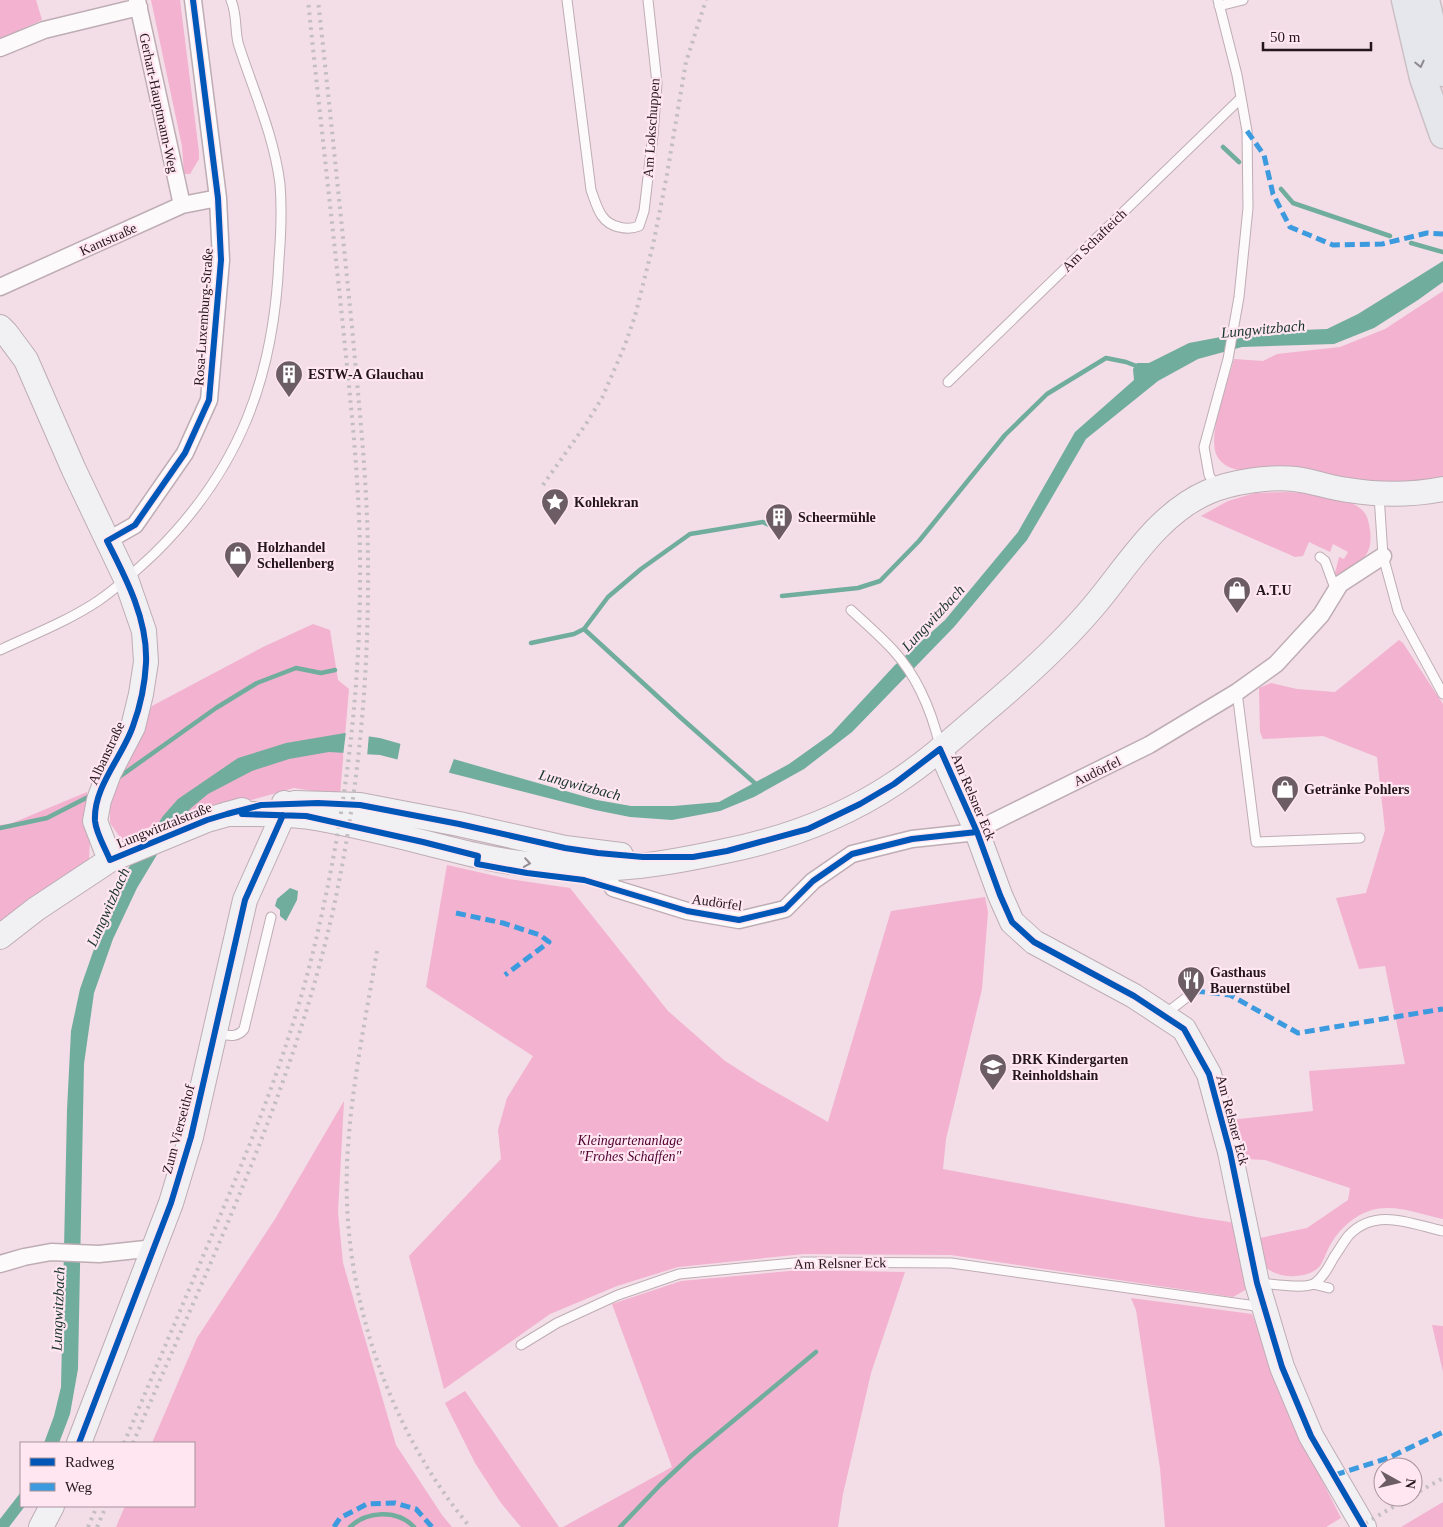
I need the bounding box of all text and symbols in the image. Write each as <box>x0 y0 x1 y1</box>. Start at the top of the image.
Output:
scale bar <box>1263 20 1370 52</box>
text: 50 m <box>1270 29 1301 45</box>
street label: Gerhart-Hauptmann-Weg <box>136 32 181 174</box>
one-way arrow <box>1414 60 1425 69</box>
street label: Am Lokschuppen <box>641 78 662 178</box>
street label: Am Schafteich <box>1059 206 1130 275</box>
street label: Kantstraße <box>77 220 139 259</box>
street label: Rosa-Luxemburg-Straße <box>191 248 216 386</box>
water label: Lungwitzbach <box>1219 317 1306 341</box>
building icon: ESTW-A Glauchau <box>274 359 304 398</box>
place label: ESTW-A Glauchau <box>308 367 424 382</box>
place icon: Kohlekran <box>540 487 570 526</box>
place label: Kohlekran <box>574 495 639 510</box>
building icon: Scheermühle <box>764 502 794 541</box>
place label: Scheermühle <box>798 510 876 525</box>
shop icon: Holzhandel Schellenberg <box>223 540 253 579</box>
place label: Holzhandel Schellenberg <box>257 540 334 571</box>
shop icon: A.T.U <box>1222 575 1252 614</box>
water label: Lungwitzbach <box>898 582 968 655</box>
place label: A.T.U <box>1256 583 1292 598</box>
street label: Albanstraße <box>85 719 128 787</box>
street label: Am Relsner Eck <box>949 752 999 843</box>
street label: Audörfel <box>1071 754 1123 789</box>
water label: Lungwitzbach <box>536 766 623 804</box>
shop icon: Getränke Pohlers <box>1270 774 1300 813</box>
place label: Getränke Pohlers <box>1304 782 1410 797</box>
street label: Lungwitztalstraße <box>115 800 214 851</box>
one-way arrow <box>523 857 531 868</box>
water label: Lungwitzbach <box>83 865 132 950</box>
street label: Audörfel <box>691 892 743 913</box>
restaurant icon: Gasthaus Bauernstübel <box>1176 965 1206 1004</box>
place label: Gasthaus Bauernstübel <box>1210 965 1290 996</box>
school or university icon: DRK Kindergarten Reinholdshain <box>978 1052 1008 1091</box>
place label: DRK Kindergarten Reinholdshain <box>1012 1052 1128 1083</box>
street label: Am Relsner Eck <box>1213 1073 1252 1167</box>
street label: Zum Vierseithof <box>159 1083 198 1175</box>
park label: Kleingartenanlage "Frohes Schaffen" <box>577 1133 683 1164</box>
street label: Am Relsner Eck <box>794 1255 886 1272</box>
water label: Lungwitzbach <box>49 1267 67 1352</box>
legend <box>20 1442 195 1507</box>
text: Radweg <box>65 1454 115 1470</box>
north arrow <box>1373 1457 1423 1507</box>
text: N <box>1402 1478 1419 1490</box>
text: Weg <box>65 1479 93 1495</box>

